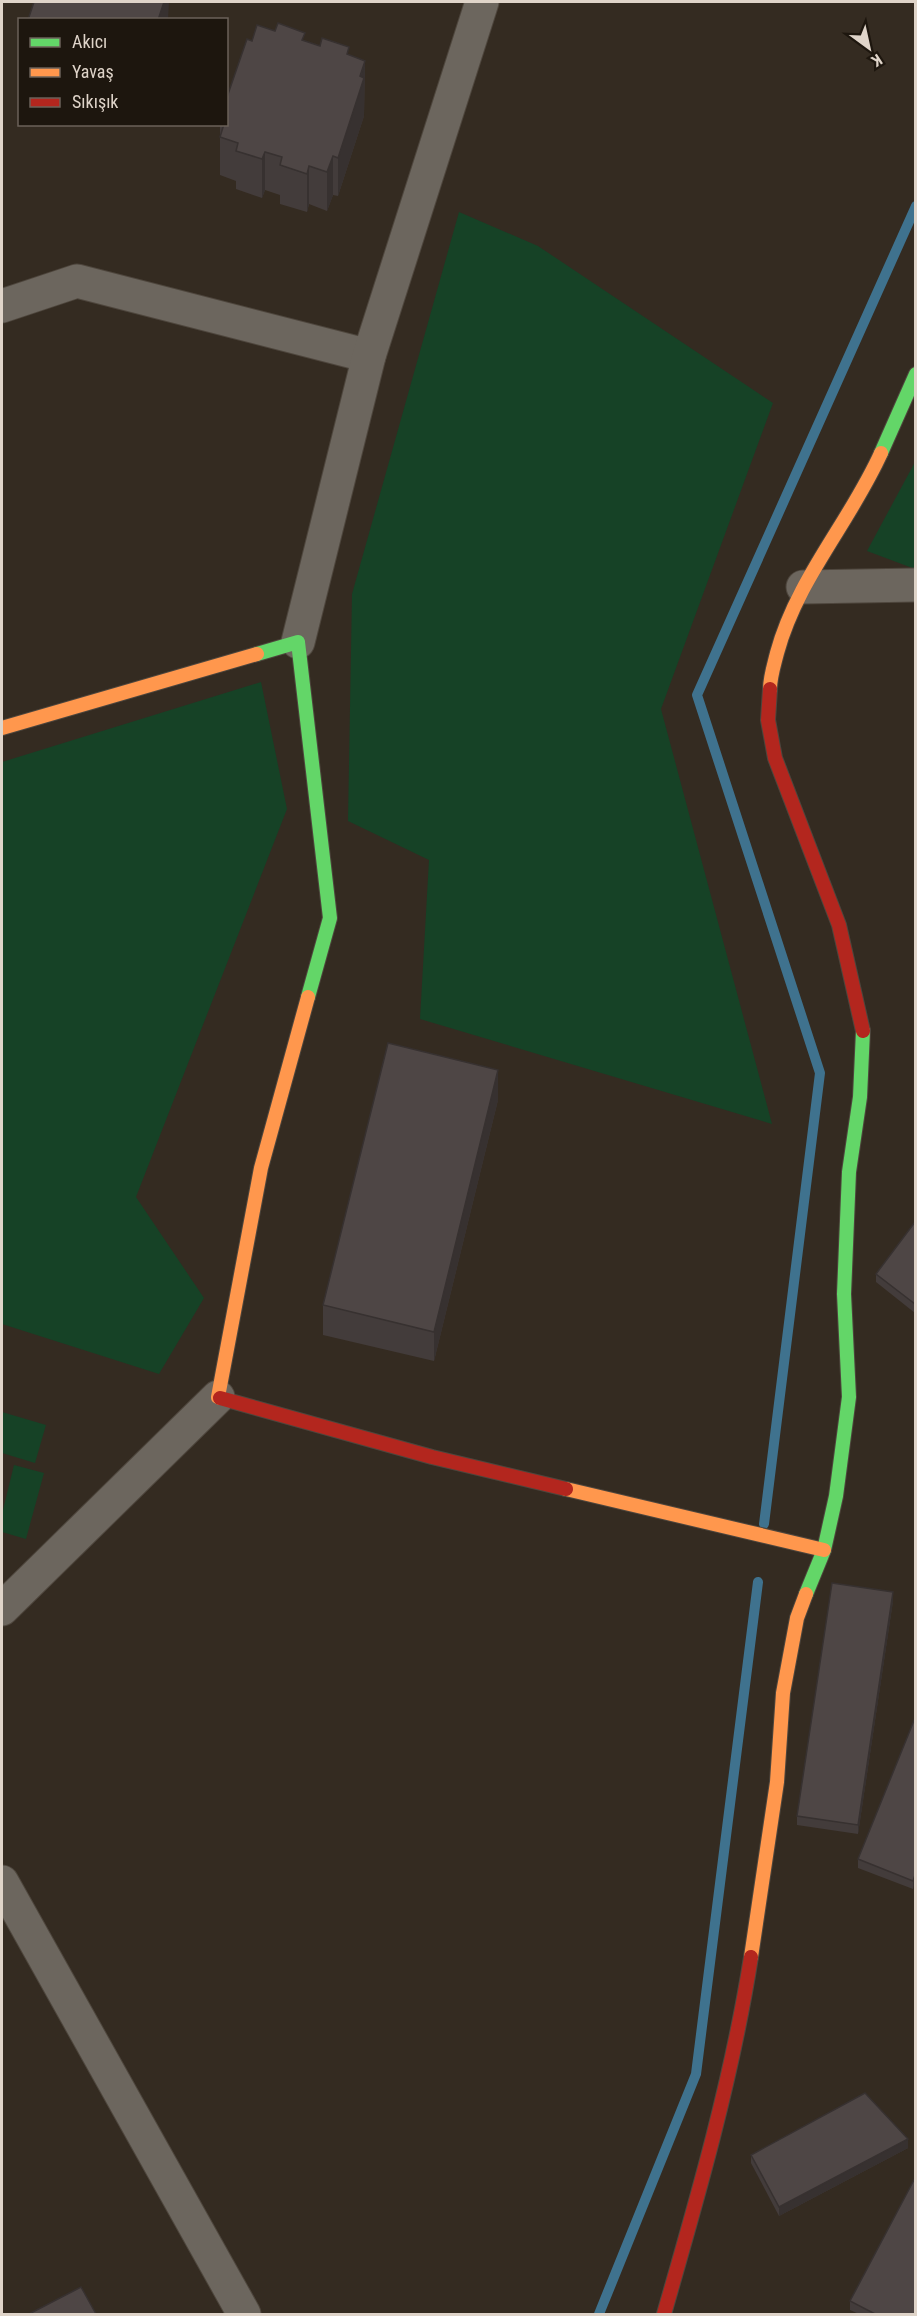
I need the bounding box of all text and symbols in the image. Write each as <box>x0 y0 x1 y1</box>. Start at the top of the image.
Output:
legend <box>18 18 228 126</box>
north arrow <box>839 18 899 78</box>
text: Akıcı <box>72 31 107 52</box>
text: K <box>868 50 886 71</box>
text: Yavaş <box>72 61 114 82</box>
text: Sıkışık <box>72 91 118 112</box>

